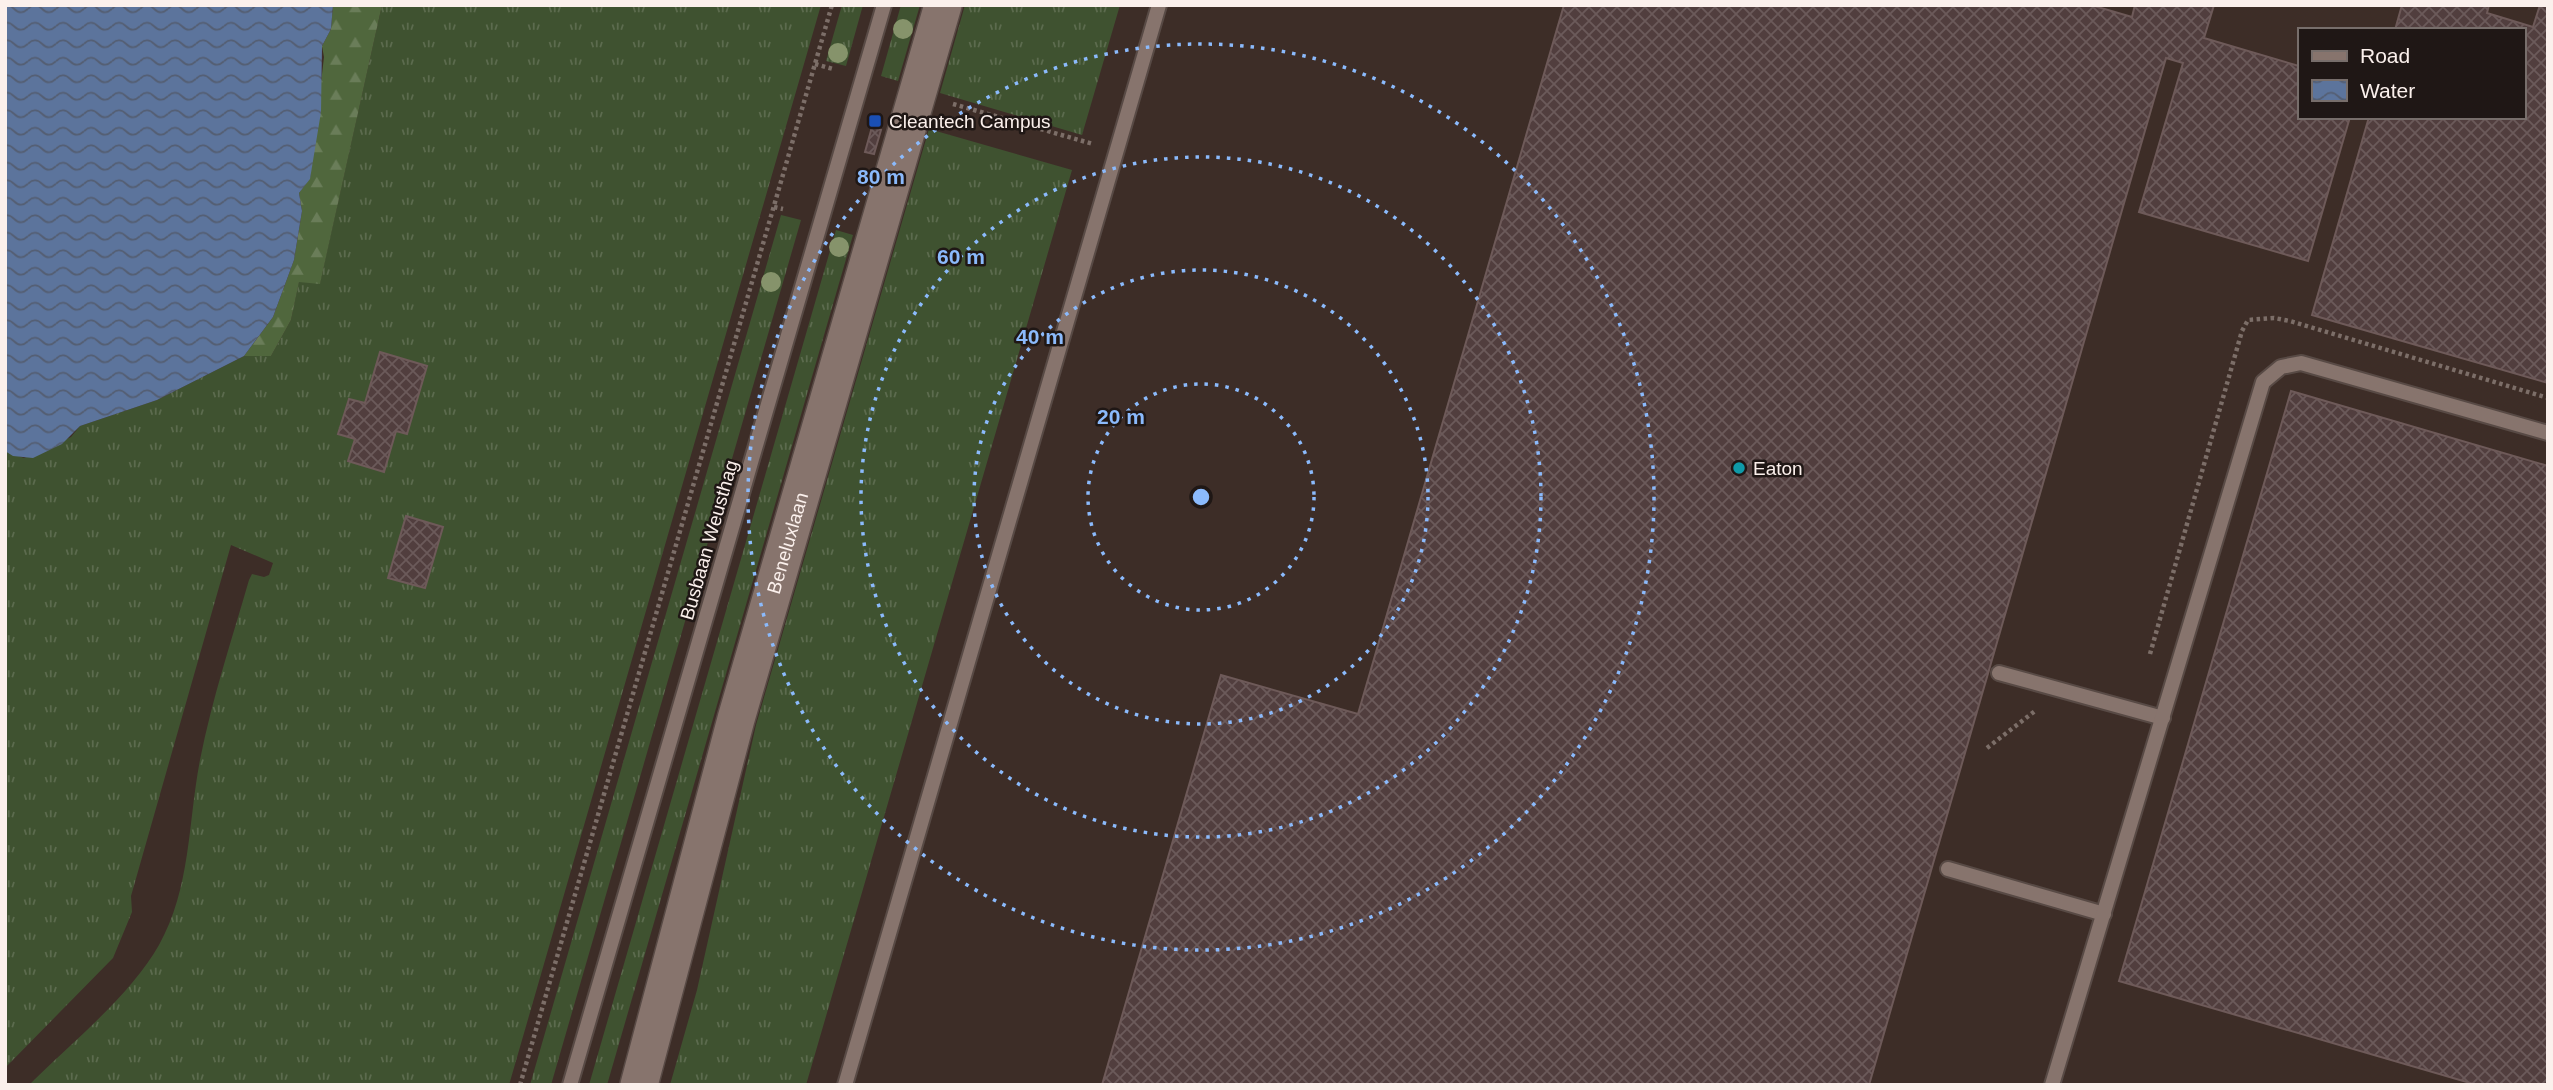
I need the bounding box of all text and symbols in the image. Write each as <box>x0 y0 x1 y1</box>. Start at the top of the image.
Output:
legend <box>2298 28 2525 119</box>
text: Road <box>2360 44 2410 67</box>
text: Water <box>2360 79 2415 102</box>
place label: Cleantech Campus <box>889 111 1051 132</box>
marker: Cleantech Campus <box>867 113 883 129</box>
text: 80 m <box>857 165 905 188</box>
text: 60 m <box>937 245 985 268</box>
text: 40 m <box>1016 325 1064 348</box>
text: 20 m <box>1097 405 1145 428</box>
street label: Busbaan Weusthag <box>676 458 742 622</box>
place label: Eaton <box>1753 458 1803 479</box>
marker: Eaton <box>1731 460 1747 476</box>
centre of rings <box>1189 485 1213 509</box>
street label: Beneluxlaan <box>762 490 812 596</box>

